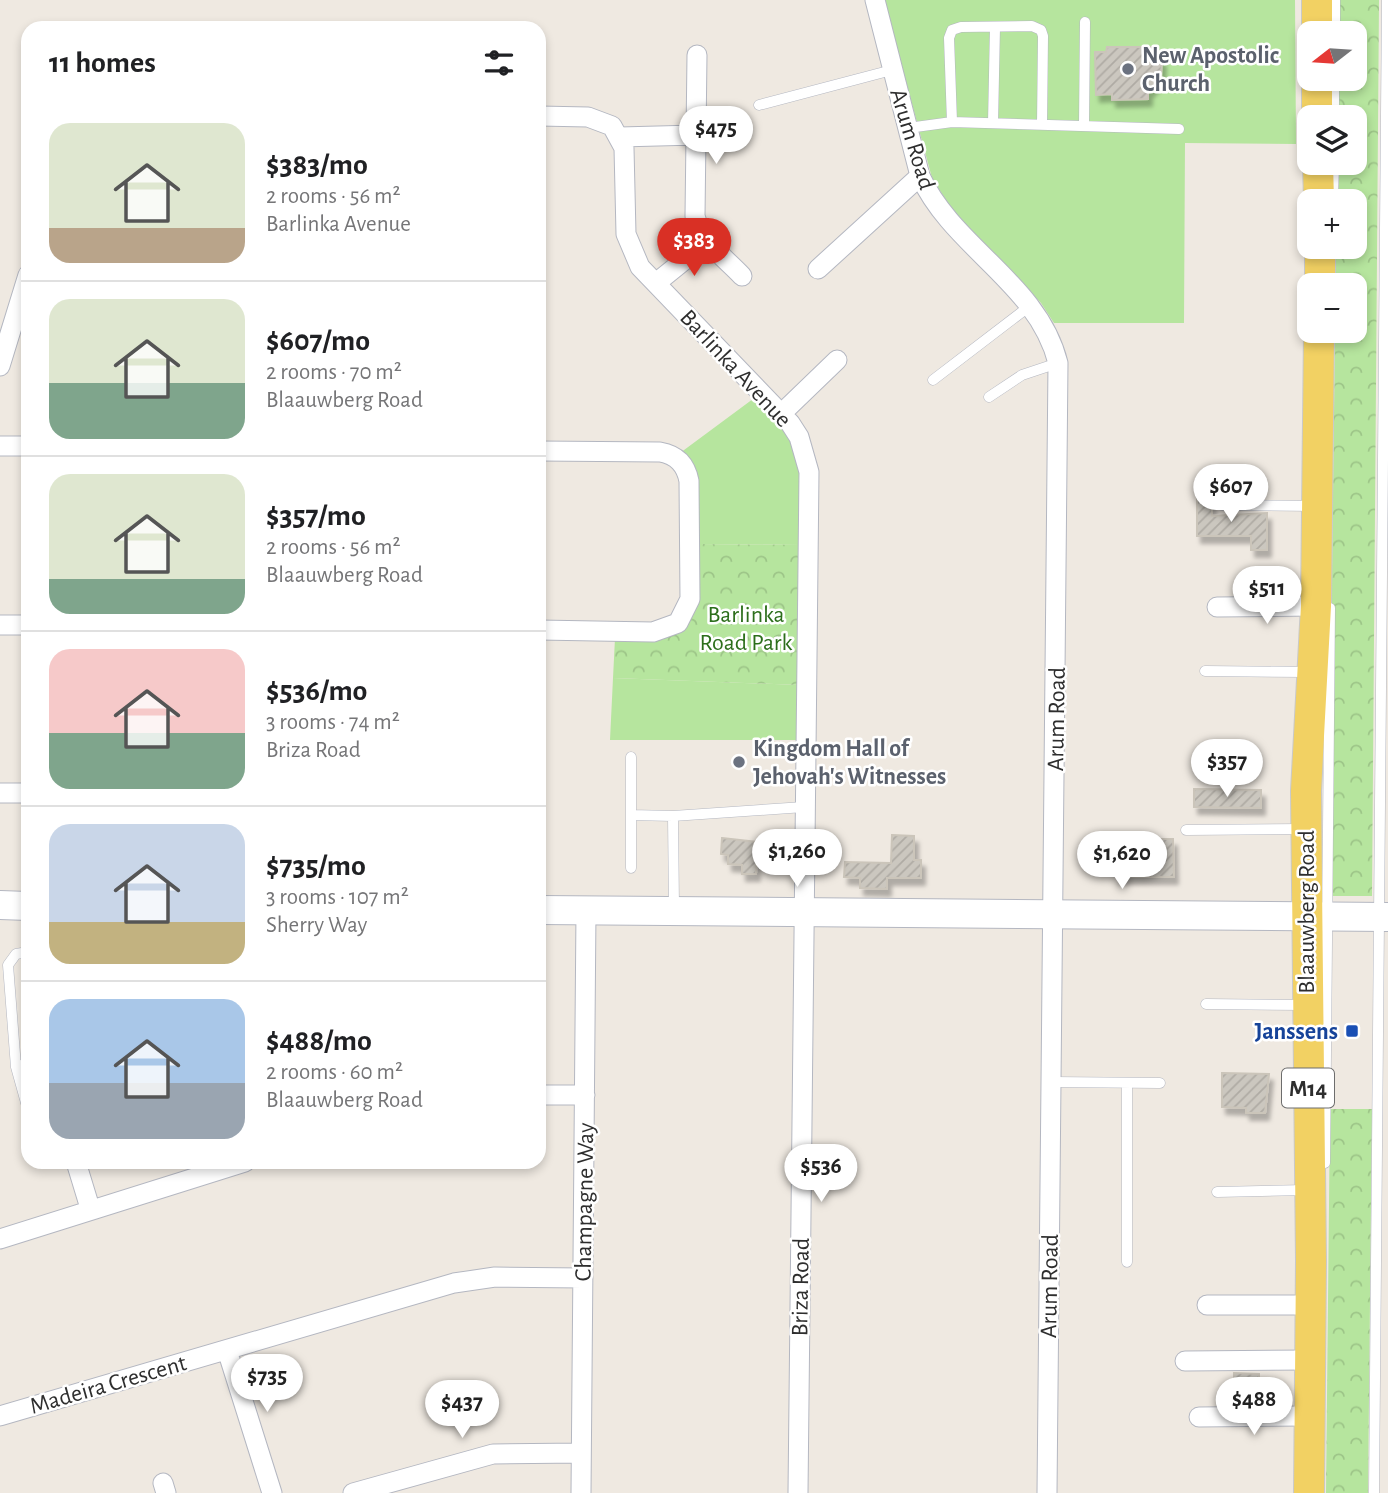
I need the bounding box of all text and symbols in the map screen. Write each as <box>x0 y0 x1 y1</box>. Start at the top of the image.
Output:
north arrow <box>1297 21 1367 91</box>
map controls <box>1297 21 1367 343</box>
icon: filters <box>480 44 518 82</box>
place label: New Apostolic Church <box>1142 44 1279 96</box>
text: 11 homes <box>49 48 156 78</box>
marker: New Apostolic Church <box>1120 61 1136 77</box>
street label: Arum Road <box>885 86 939 193</box>
button: layers <box>1297 105 1367 175</box>
pin: $475 <box>675 106 757 166</box>
text: $475 <box>695 117 737 140</box>
text: $383/mo <box>266 150 368 180</box>
icon: home <box>105 151 189 235</box>
text: 2 rooms · 56 m² <box>266 185 400 208</box>
button: + <box>1297 189 1367 259</box>
text: Barlinka Avenue <box>266 213 411 236</box>
pin: $383 <box>653 218 735 278</box>
text: $383 <box>673 229 715 252</box>
button: − <box>1297 273 1367 343</box>
street label: Barlinka Avenue <box>675 305 796 432</box>
text: $607/mo <box>266 326 370 356</box>
icon: home <box>105 327 189 411</box>
text: 2 rooms · 70 m² <box>266 361 402 384</box>
text: Blaauwberg Road <box>266 389 423 412</box>
pin: $607 <box>1190 464 1272 524</box>
text: $607 <box>1209 475 1253 498</box>
text: $357/mo <box>266 501 366 531</box>
icon: home <box>105 502 189 586</box>
text: 2 rooms · 56 m² <box>266 536 400 559</box>
text: Blaauwberg Road <box>266 564 423 587</box>
pin: $511 <box>1226 566 1308 626</box>
text: $511 <box>1249 577 1285 600</box>
park label: Barlinka Road Park <box>699 603 793 655</box>
street label: Arum Road <box>1044 667 1070 771</box>
text: $536/mo <box>266 676 367 706</box>
icon: home <box>105 677 189 761</box>
text: 3 rooms · 74 m² <box>266 711 400 734</box>
place label: Kingdom Hall of Jehovah's Witnesses <box>753 737 946 789</box>
text: Briza Road <box>266 739 361 762</box>
pin: $357 <box>1186 740 1268 799</box>
text: $357 <box>1207 750 1247 773</box>
marker: Kingdom Hall of Jehovah's Witnesses <box>731 754 747 770</box>
pin: $1,260 <box>740 830 854 889</box>
street label: Blaauwberg Road <box>1295 830 1319 994</box>
pin: $1,620 <box>1065 832 1179 891</box>
text: $1,260 <box>768 840 826 863</box>
text: $1,620 <box>1093 842 1151 865</box>
text: $735/mo <box>266 851 366 881</box>
icon: home <box>105 852 189 936</box>
text: 3 rooms · 107 m² <box>266 886 409 909</box>
text: Sherry Way <box>266 914 367 937</box>
place label: Janssens <box>1255 1020 1338 1044</box>
marker: Janssens <box>1344 1023 1360 1039</box>
text: $488/mo <box>266 1026 372 1056</box>
icon: home <box>105 1027 189 1111</box>
text: 2 rooms · 60 m² <box>266 1061 403 1084</box>
road number: M14 <box>1282 1068 1334 1107</box>
text: Blaauwberg Road <box>266 1089 423 1112</box>
street label: Champagne Way <box>572 1123 598 1282</box>
pin: $536 <box>780 1144 862 1204</box>
text: $536 <box>800 1155 842 1178</box>
street label: Arum Road <box>1037 1234 1063 1338</box>
street label: Briza Road <box>788 1237 814 1337</box>
street label: Madeira Crescent <box>27 1351 190 1419</box>
pin: $735 <box>226 1354 308 1414</box>
text: $735 <box>247 1365 287 1388</box>
pin: $488 <box>1213 1378 1295 1437</box>
pin: $437 <box>421 1380 503 1440</box>
text: $488 <box>1232 1388 1276 1411</box>
text: $437 <box>441 1391 483 1414</box>

